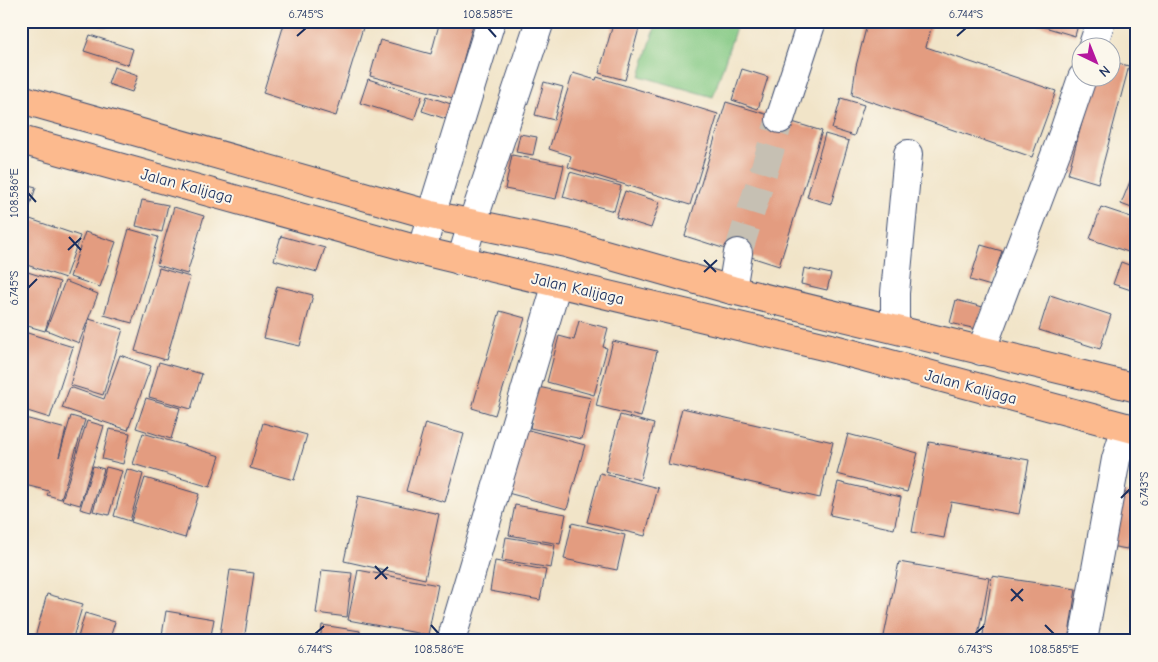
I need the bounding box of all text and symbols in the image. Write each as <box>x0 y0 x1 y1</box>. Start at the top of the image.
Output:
text: 6.745°S <box>289 7 324 21</box>
text: 108.585°E <box>463 7 513 21</box>
text: 6.744°S <box>949 7 984 21</box>
north arrow <box>1070 38 1120 88</box>
text: N <box>1095 62 1114 80</box>
street label: Jalan Kalijaga <box>139 165 235 207</box>
text: 108.586°E <box>7 168 21 218</box>
text: 6.745°S <box>7 270 21 305</box>
street label: Jalan Kalijaga <box>530 270 626 308</box>
street label: Jalan Kalijaga <box>923 366 1019 408</box>
text: 6.743°S <box>1137 471 1151 506</box>
text: 6.744°S <box>298 642 333 656</box>
text: 108.586°E <box>414 642 464 656</box>
text: 6.743°S <box>958 642 993 656</box>
text: 108.585°E <box>1029 642 1079 656</box>

